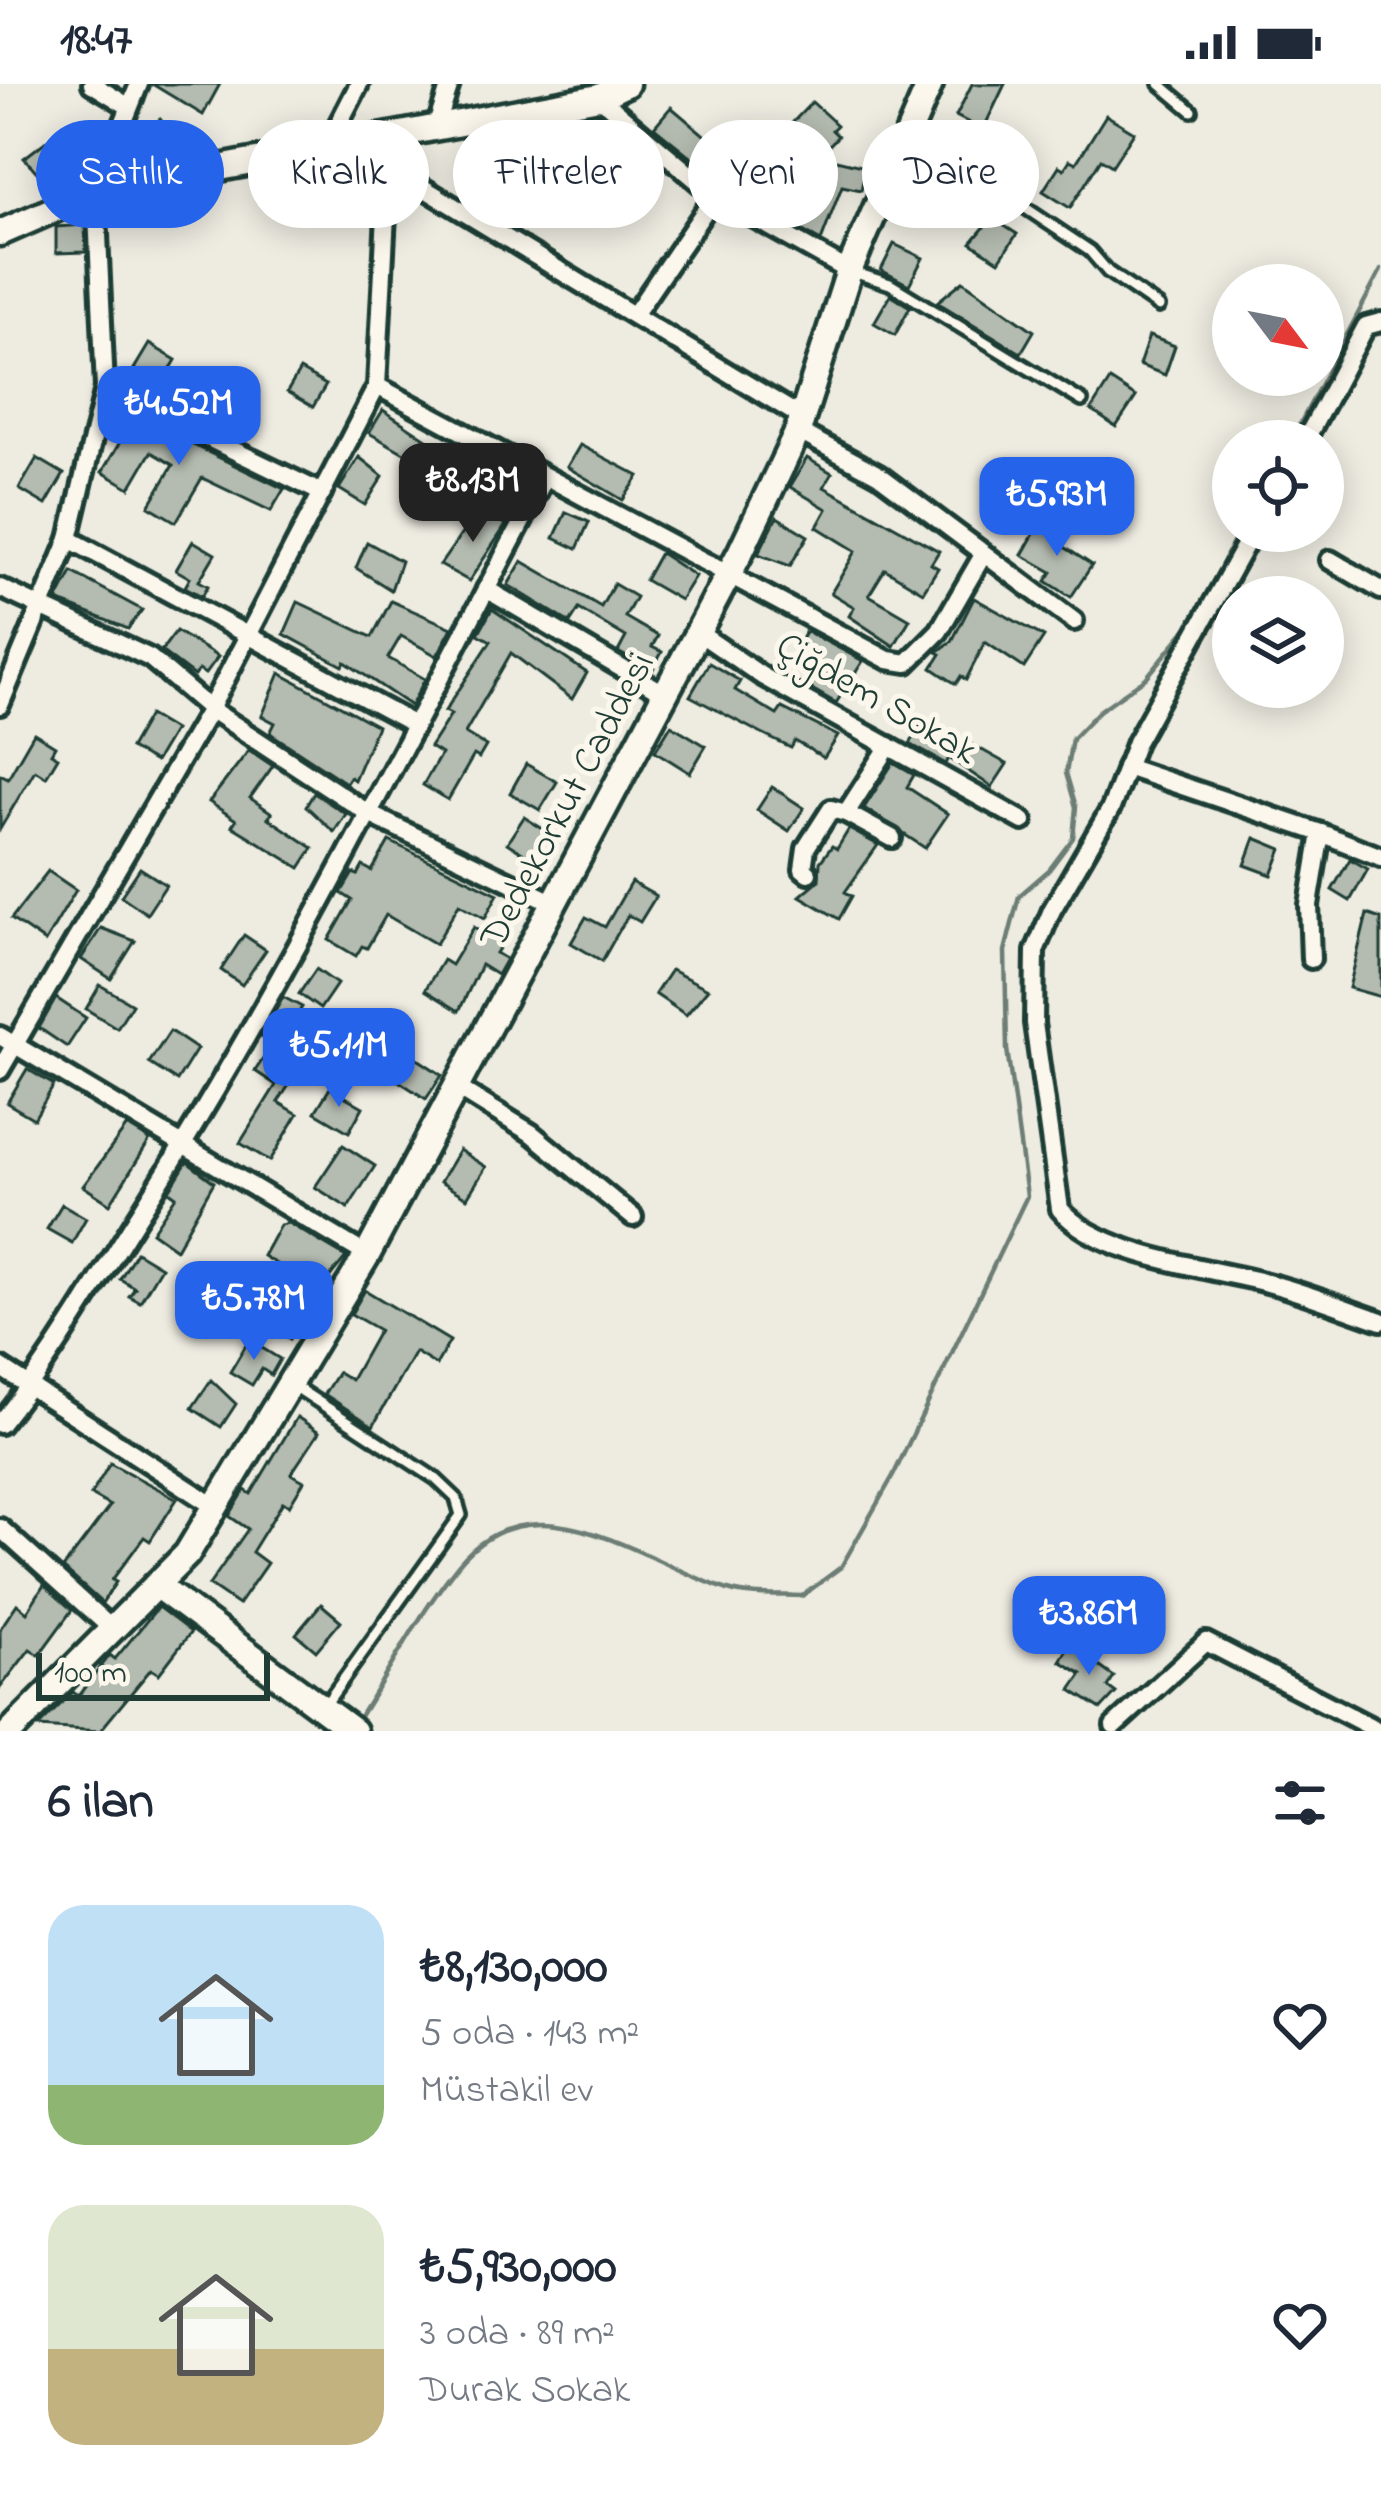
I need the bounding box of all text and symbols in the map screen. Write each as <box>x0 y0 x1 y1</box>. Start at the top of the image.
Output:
text: 18:47 <box>60 9 132 75</box>
chip: Satılık <box>36 120 224 228</box>
chip: Kiralık <box>248 120 429 228</box>
chip: Filtreler <box>453 120 664 228</box>
chip: Yeni <box>688 120 838 228</box>
chip: Daire <box>862 120 1039 228</box>
north arrow <box>1212 264 1344 396</box>
map controls <box>1212 264 1344 708</box>
pin: ₺4.52M <box>81 366 277 468</box>
text: ₺4.52M <box>125 376 233 433</box>
button: locate <box>1212 420 1344 552</box>
pin: ₺8.13M <box>375 443 571 545</box>
text: ₺8.13M <box>426 453 520 510</box>
pin: ₺5.93M <box>959 457 1155 559</box>
text: ₺5.93M <box>1006 467 1108 524</box>
button: layers <box>1212 576 1344 708</box>
street label: Çiğdem Sokak <box>764 619 988 782</box>
street label: Dedekorkut Caddesi <box>466 643 671 960</box>
pin: ₺5.11M <box>241 1008 437 1110</box>
text: ₺5.11M <box>290 1018 388 1075</box>
pin: ₺5.78M <box>156 1261 352 1363</box>
text: ₺5.78M <box>202 1271 306 1328</box>
pin: ₺3.86M <box>991 1576 1187 1678</box>
text: ₺3.86M <box>1040 1586 1138 1643</box>
scale bar <box>36 1647 270 1700</box>
text: 100 m <box>54 1650 127 1698</box>
text: 6 ilan <box>48 1766 154 1841</box>
icon: filters <box>1267 1770 1333 1836</box>
text: ₺8,130,000 <box>420 1931 607 2006</box>
icon: home <box>144 1953 288 2097</box>
icon: heart <box>1267 1992 1333 2058</box>
text: 5 oda · 143 m² <box>420 2006 639 2063</box>
text: Müstakil ev <box>420 2063 593 2120</box>
text: ₺5,930,000 <box>420 2231 617 2306</box>
icon: home <box>144 2253 288 2397</box>
icon: heart <box>1267 2292 1333 2358</box>
text: 3 oda · 89 m² <box>420 2306 615 2363</box>
text: Durak Sokak <box>420 2363 630 2420</box>

